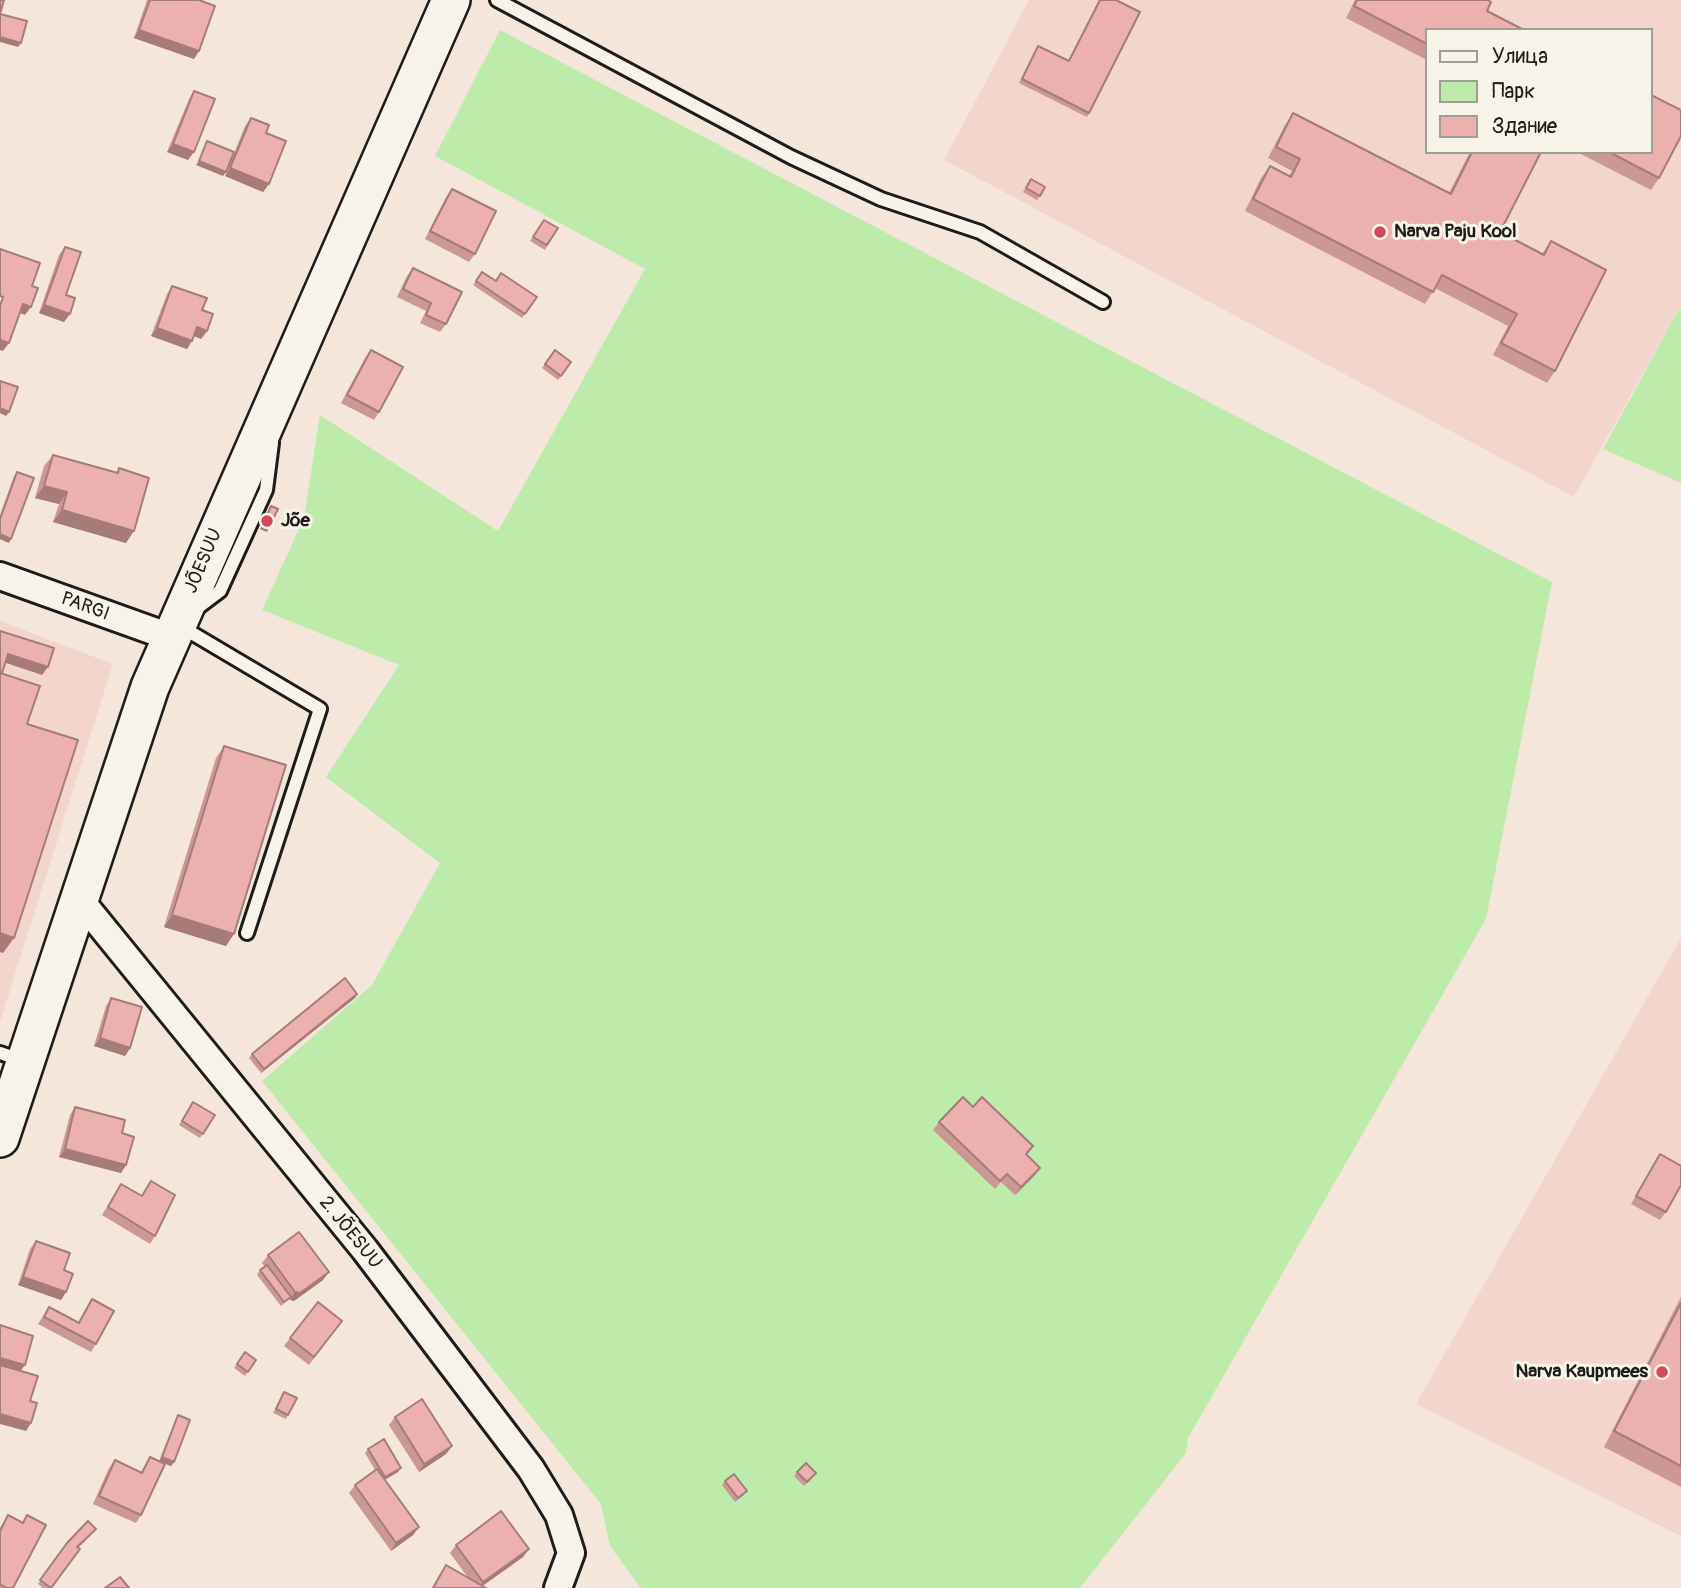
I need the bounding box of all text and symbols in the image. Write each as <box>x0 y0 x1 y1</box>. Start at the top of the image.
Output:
legend <box>1426 28 1653 154</box>
text: Улица <box>1492 43 1548 70</box>
text: Парк <box>1492 78 1535 105</box>
text: Здание <box>1492 113 1557 140</box>
place label: Narva Paju Kool <box>1394 221 1517 243</box>
marker: Narva Paju Kool <box>1372 224 1388 240</box>
place label: Jõe <box>281 510 310 532</box>
marker: Jõe <box>259 513 275 529</box>
street label: JÕESUU <box>180 525 228 597</box>
street label: PARGI <box>58 588 112 626</box>
street label: 2. JÕESUU <box>314 1192 386 1274</box>
place label: Narva Kaupmees <box>1515 1361 1648 1383</box>
marker: Narva Kaupmees <box>1654 1364 1670 1380</box>

